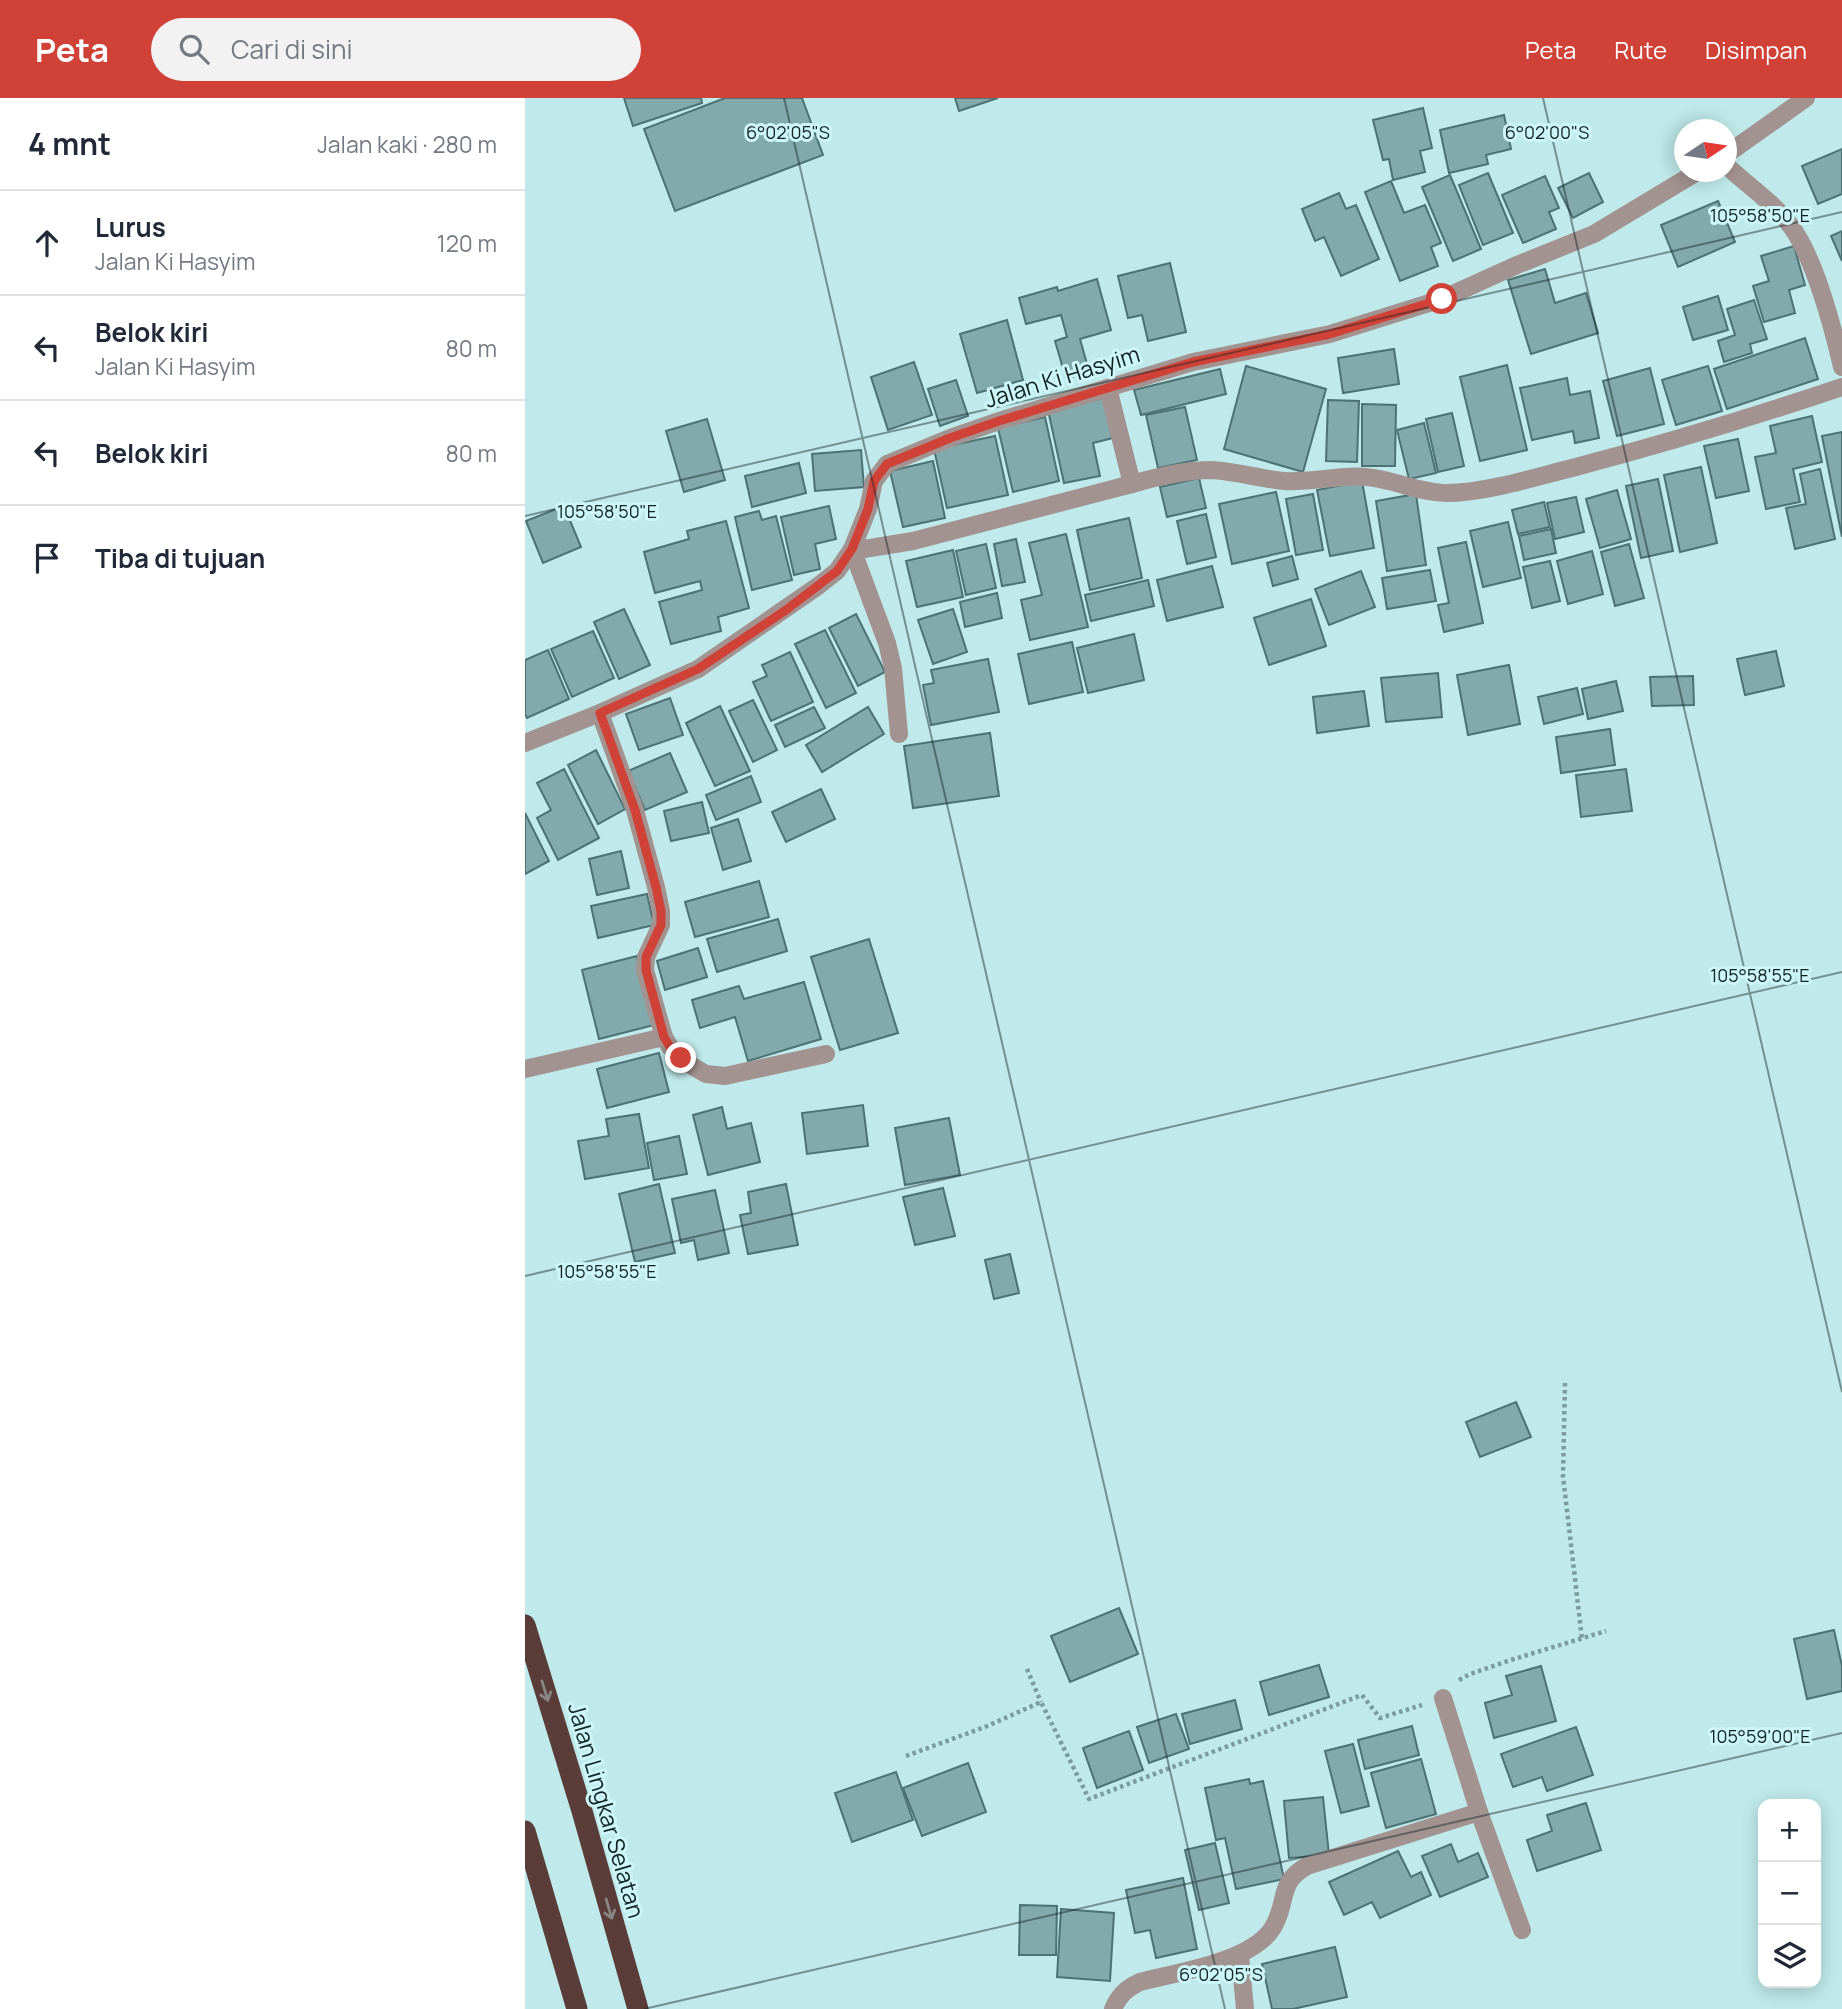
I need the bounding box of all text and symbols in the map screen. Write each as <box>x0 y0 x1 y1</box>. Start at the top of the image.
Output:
search box <box>151 18 641 81</box>
text: Peta <box>35 27 109 72</box>
icon: search <box>175 30 213 68</box>
text: Cari di sini <box>231 31 353 67</box>
text: Peta <box>1525 33 1576 66</box>
text: Rute <box>1614 33 1667 66</box>
text: Disimpan <box>1705 33 1807 66</box>
north arrow <box>1674 119 1737 182</box>
text: 6°02'05"S <box>746 120 830 144</box>
text: 6°02'00"S <box>1505 120 1589 144</box>
text: 4 mnt <box>28 123 111 164</box>
text: Jalan kaki · 280 m <box>317 128 497 160</box>
text: 105°58'50"E <box>1710 203 1810 227</box>
text: Lurus <box>95 209 166 245</box>
icon: ahead <box>28 224 66 262</box>
text: 120 m <box>437 227 497 259</box>
text: Jalan Ki Hasyim <box>95 245 256 277</box>
route start <box>1426 283 1457 314</box>
text: Belok kiri <box>95 314 209 350</box>
icon: left <box>28 329 66 367</box>
text: 80 m <box>446 332 497 364</box>
street label: Jalan Ki Hasyim <box>981 337 1143 415</box>
text: Jalan Ki Hasyim <box>95 350 256 382</box>
icon: left <box>28 434 66 472</box>
text: Belok kiri <box>95 435 209 471</box>
text: 80 m <box>446 437 497 469</box>
text: 105°58'50"E <box>557 499 657 523</box>
icon: arrive <box>28 539 66 577</box>
text: Tiba di tujuan <box>95 540 265 576</box>
text: 105°58'55"E <box>1710 963 1810 987</box>
route end <box>665 1042 696 1073</box>
text: 105°58'55"E <box>557 1259 657 1283</box>
one-way arrow <box>539 1679 552 1701</box>
street label: Jalan Lingkar Selatan <box>561 1699 653 1921</box>
text: 105°59'00"E <box>1709 1724 1811 1748</box>
map controls <box>1758 1799 1821 1988</box>
button: + <box>1758 1799 1821 1862</box>
button: − <box>1758 1862 1821 1925</box>
one-way arrow <box>604 1898 617 1920</box>
button: layers <box>1758 1925 1821 1988</box>
text: 6°02'05"S <box>1179 1962 1263 1986</box>

